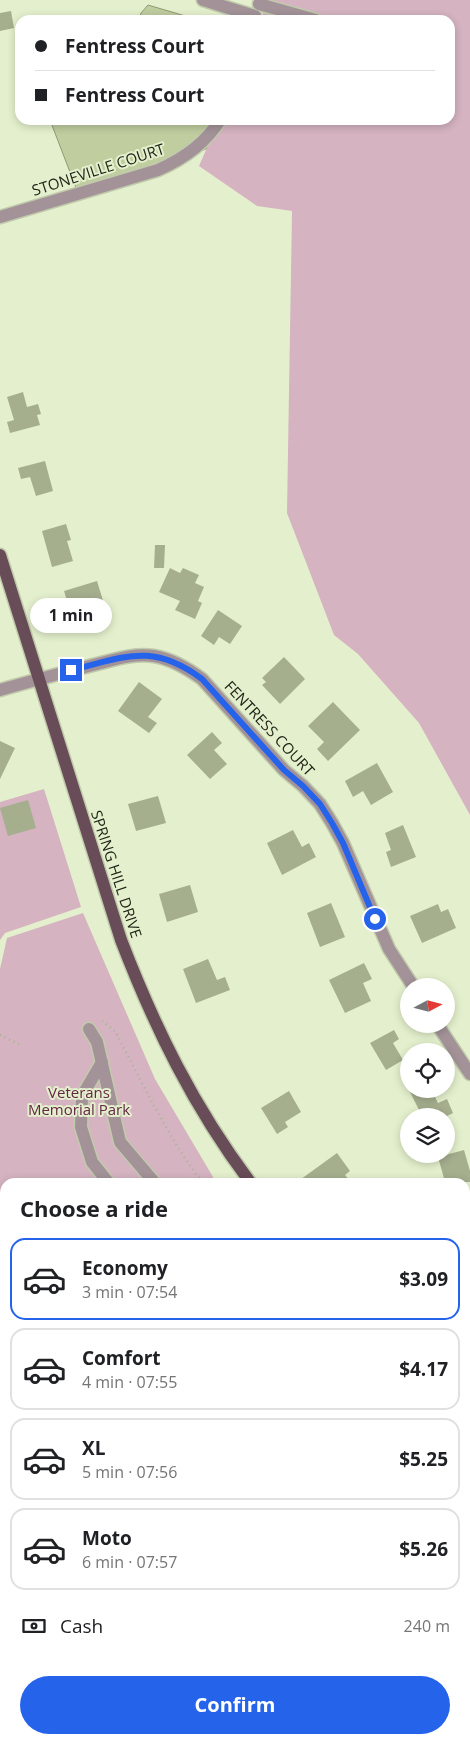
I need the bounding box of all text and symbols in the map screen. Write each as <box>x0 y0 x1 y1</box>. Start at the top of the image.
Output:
text: Fentress Court <box>65 33 204 59</box>
text: Fentress Court <box>65 82 204 108</box>
street label: STONEVILLE COURT <box>29 138 168 200</box>
callout: 1 min <box>30 598 112 632</box>
text: 1 min <box>49 604 93 626</box>
route end <box>60 659 82 681</box>
street label: FENTRESS COURT <box>221 676 320 780</box>
street label: SPRING HILL DRIVE <box>87 808 147 940</box>
route start <box>364 908 386 930</box>
north arrow <box>400 978 455 1032</box>
map controls <box>400 978 455 1163</box>
button: locate <box>400 1043 455 1098</box>
park label: Veterans Memorial Park <box>28 1082 130 1119</box>
button: layers <box>400 1108 455 1163</box>
text: Choose a ride <box>20 1193 168 1223</box>
text: Economy <box>82 1255 168 1281</box>
icon: car <box>22 1257 67 1302</box>
text: $3.09 <box>399 1266 448 1292</box>
text: 3 min · 07:54 <box>82 1281 177 1303</box>
text: Comfort <box>82 1345 161 1371</box>
icon: car <box>22 1347 67 1392</box>
text: $4.17 <box>399 1356 448 1382</box>
text: 4 min · 07:55 <box>82 1371 177 1393</box>
text: XL <box>82 1435 105 1461</box>
icon: car <box>22 1437 67 1482</box>
text: $5.25 <box>399 1446 448 1472</box>
text: 5 min · 07:56 <box>82 1461 177 1483</box>
text: Moto <box>82 1525 132 1551</box>
icon: car <box>22 1527 67 1572</box>
text: $5.26 <box>399 1536 448 1562</box>
text: 6 min · 07:57 <box>82 1551 177 1573</box>
icon: cash <box>20 1612 48 1640</box>
text: Cash <box>60 1613 103 1639</box>
text: 240 m <box>404 1615 450 1637</box>
button: Confirm <box>20 1676 450 1734</box>

